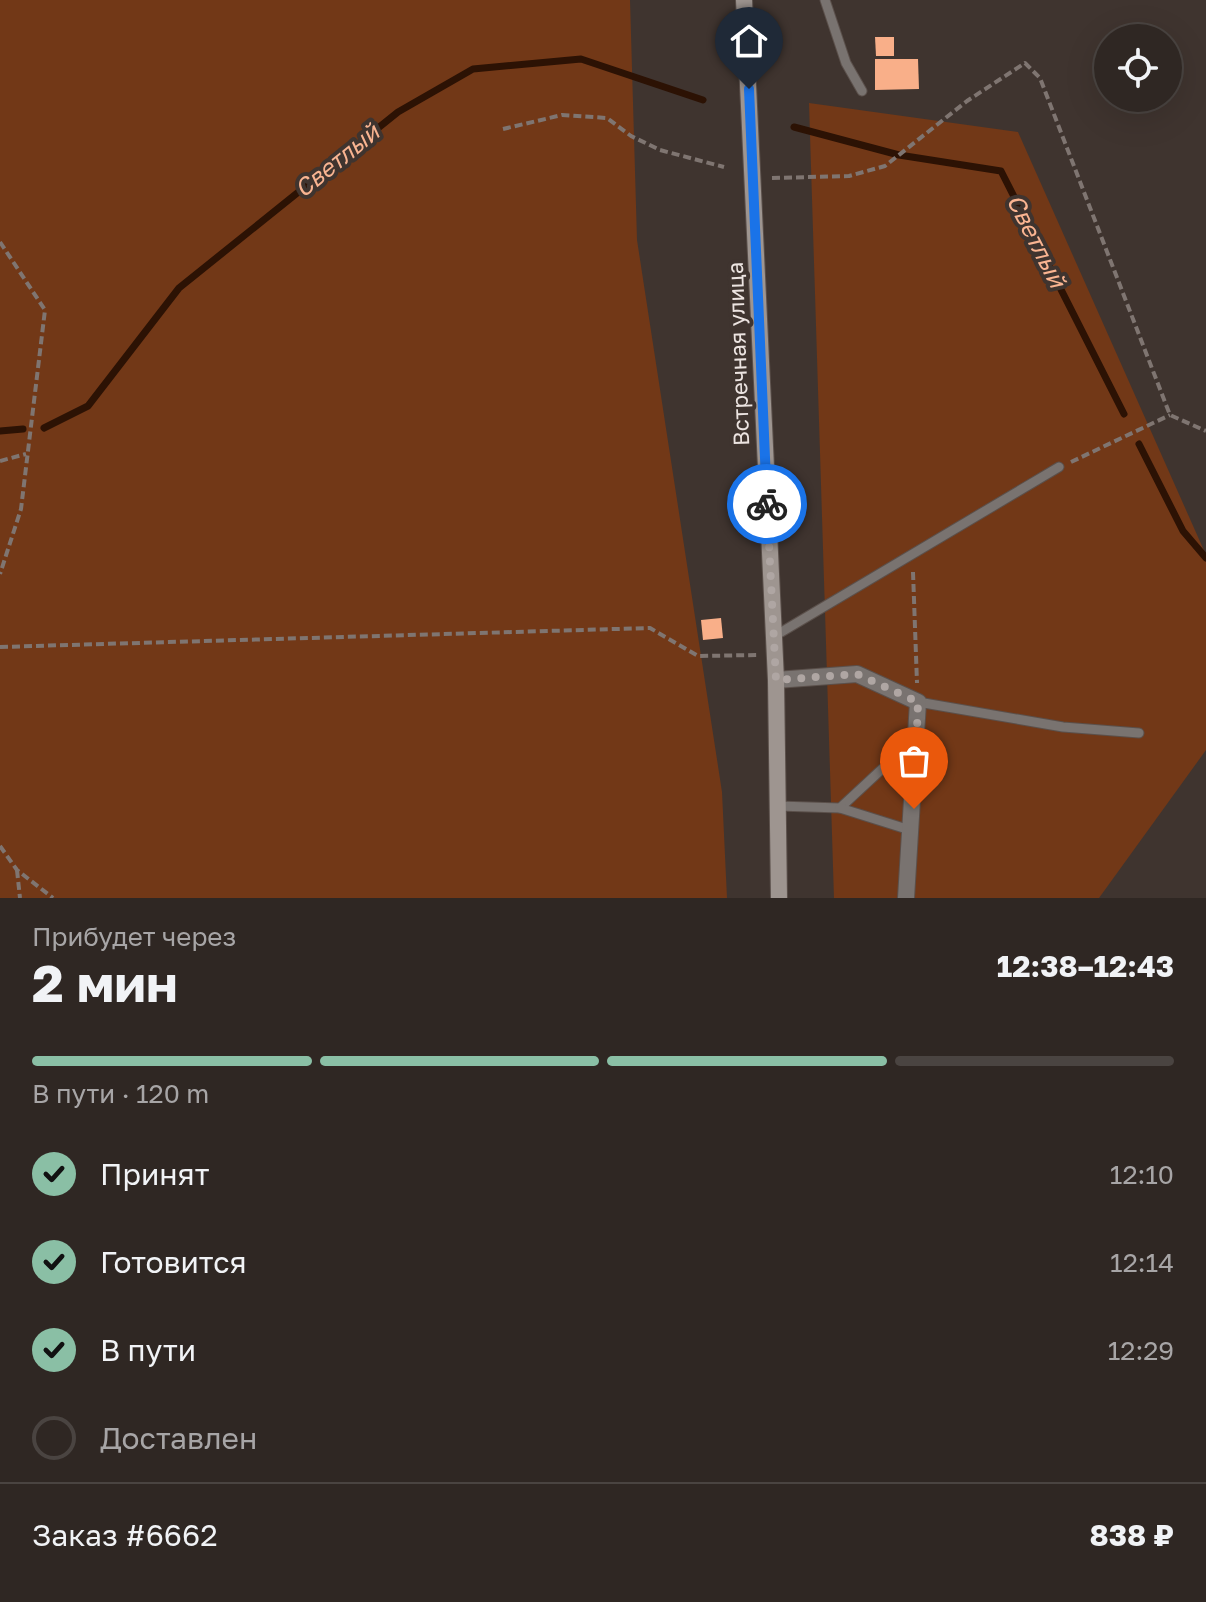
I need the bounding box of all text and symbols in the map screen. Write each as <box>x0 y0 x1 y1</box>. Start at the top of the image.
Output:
pin <box>715 7 783 89</box>
icon: home <box>727 19 771 63</box>
map controls <box>1094 24 1182 112</box>
button: locate <box>1094 24 1182 112</box>
water label: Светлый <box>288 116 385 203</box>
water label: Светлый <box>1002 189 1074 293</box>
street label: Встречная улица <box>721 261 754 447</box>
courier <box>727 464 807 544</box>
icon: bike <box>745 482 789 526</box>
pin <box>880 727 948 809</box>
icon: bag <box>892 739 936 783</box>
text: Прибудет через <box>32 921 236 952</box>
text: 12:38–12:43 <box>997 948 1174 984</box>
text: 2 мин <box>32 951 178 1013</box>
text: В пути · 120 m <box>32 1078 209 1109</box>
icon: check <box>32 1152 76 1196</box>
text: Принят <box>100 1156 209 1192</box>
text: 12:10 <box>1110 1159 1174 1190</box>
icon: check <box>32 1240 76 1284</box>
text: Готовится <box>100 1244 247 1280</box>
text: 12:14 <box>1110 1247 1174 1278</box>
icon: check <box>32 1328 76 1372</box>
text: В пути <box>100 1332 196 1368</box>
text: 12:29 <box>1108 1335 1174 1366</box>
text: Доставлен <box>100 1420 257 1456</box>
text: Заказ #6662 <box>32 1517 218 1553</box>
text: 838 ₽ <box>1090 1517 1174 1553</box>

